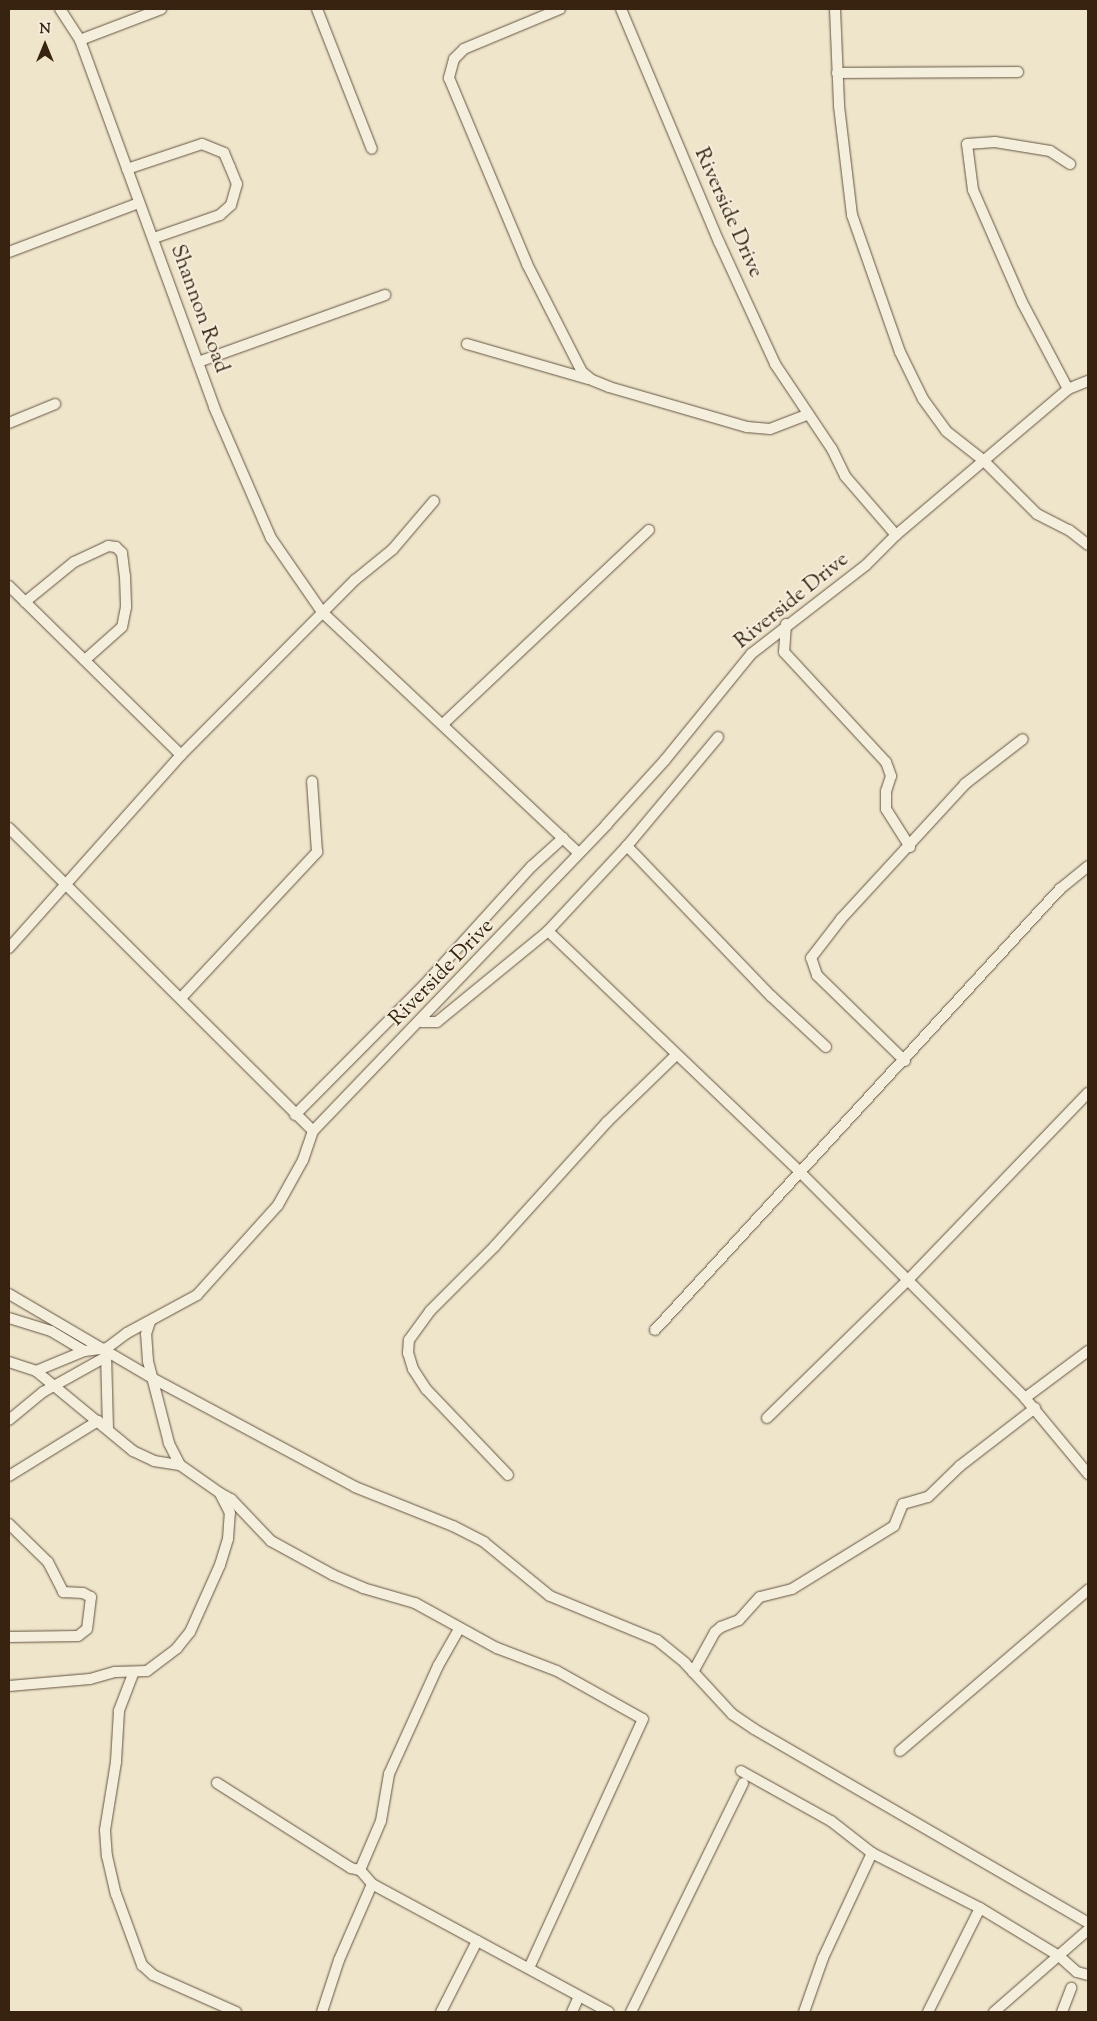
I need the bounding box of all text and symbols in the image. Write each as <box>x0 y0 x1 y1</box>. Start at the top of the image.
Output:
north arrow <box>20 20 70 70</box>
text: N <box>39 20 51 40</box>
street label: Riverside Drive <box>688 144 768 282</box>
street label: Shannon Road <box>164 241 234 377</box>
street label: Riverside Drive <box>730 547 854 655</box>
street label: Riverside Drive <box>384 914 500 1032</box>

